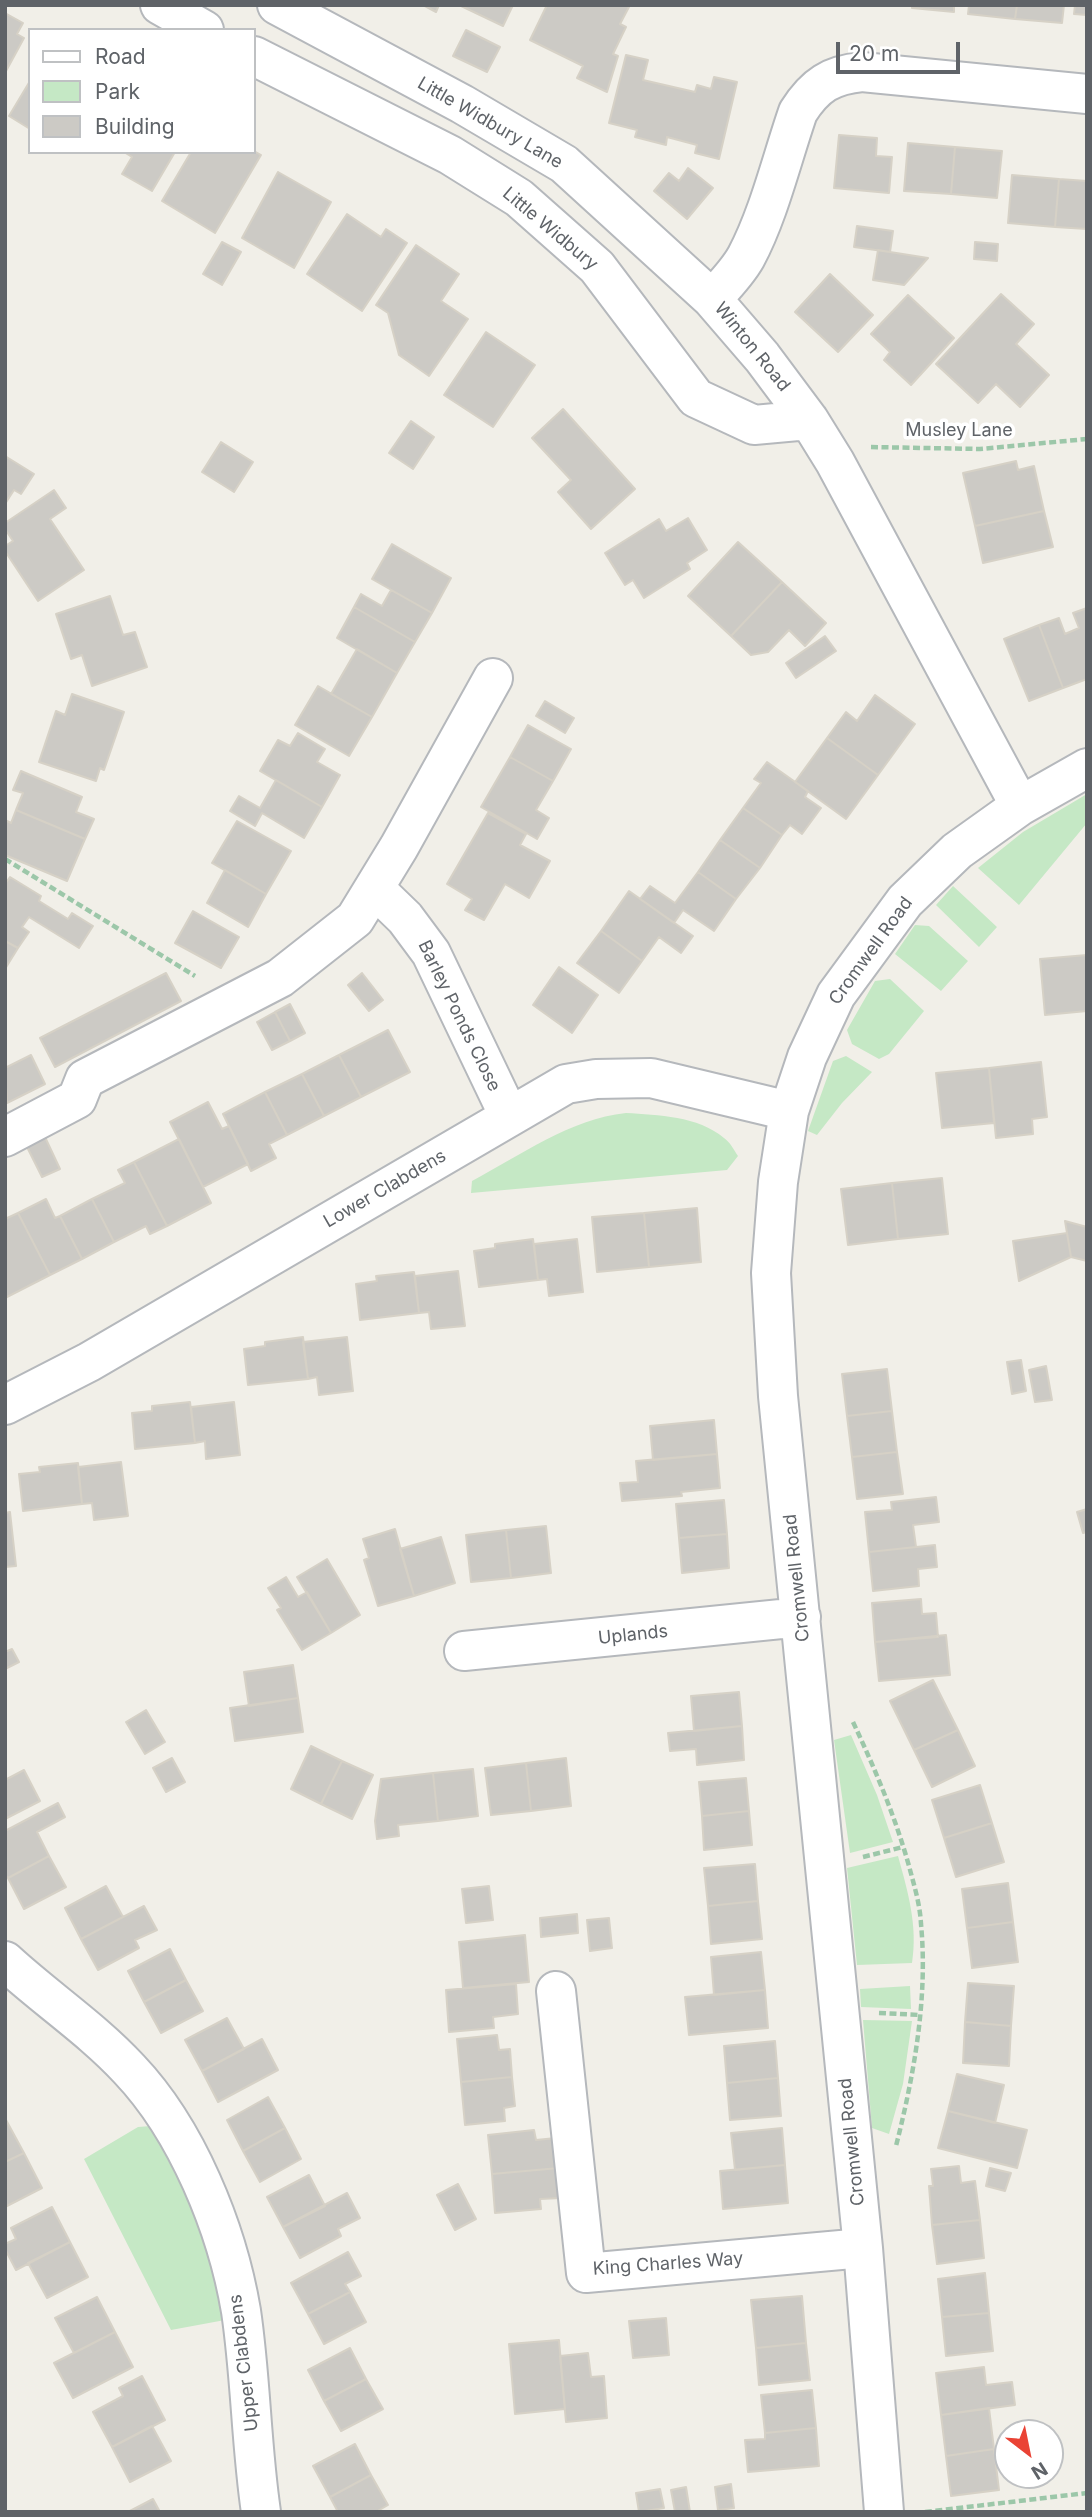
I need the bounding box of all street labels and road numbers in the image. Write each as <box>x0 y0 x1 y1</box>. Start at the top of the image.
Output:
street label: Little Widbury Lane <box>413 73 567 173</box>
street label: Little Widbury <box>498 183 602 275</box>
street label: Winton Road <box>710 298 794 396</box>
street label: Musley Lane <box>905 420 1013 442</box>
street label: Cromwell Road <box>825 893 917 1009</box>
street label: Barley Ponds Close <box>413 937 505 1095</box>
street label: Lower Clabdens <box>320 1145 450 1233</box>
street label: Cromwell Road <box>780 1513 814 1643</box>
street label: Uplands <box>597 1621 669 1649</box>
street label: Cromwell Road <box>835 2077 869 2207</box>
street label: King Charles Way <box>592 2248 744 2280</box>
street label: Upper Clabdens <box>225 2293 263 2433</box>

